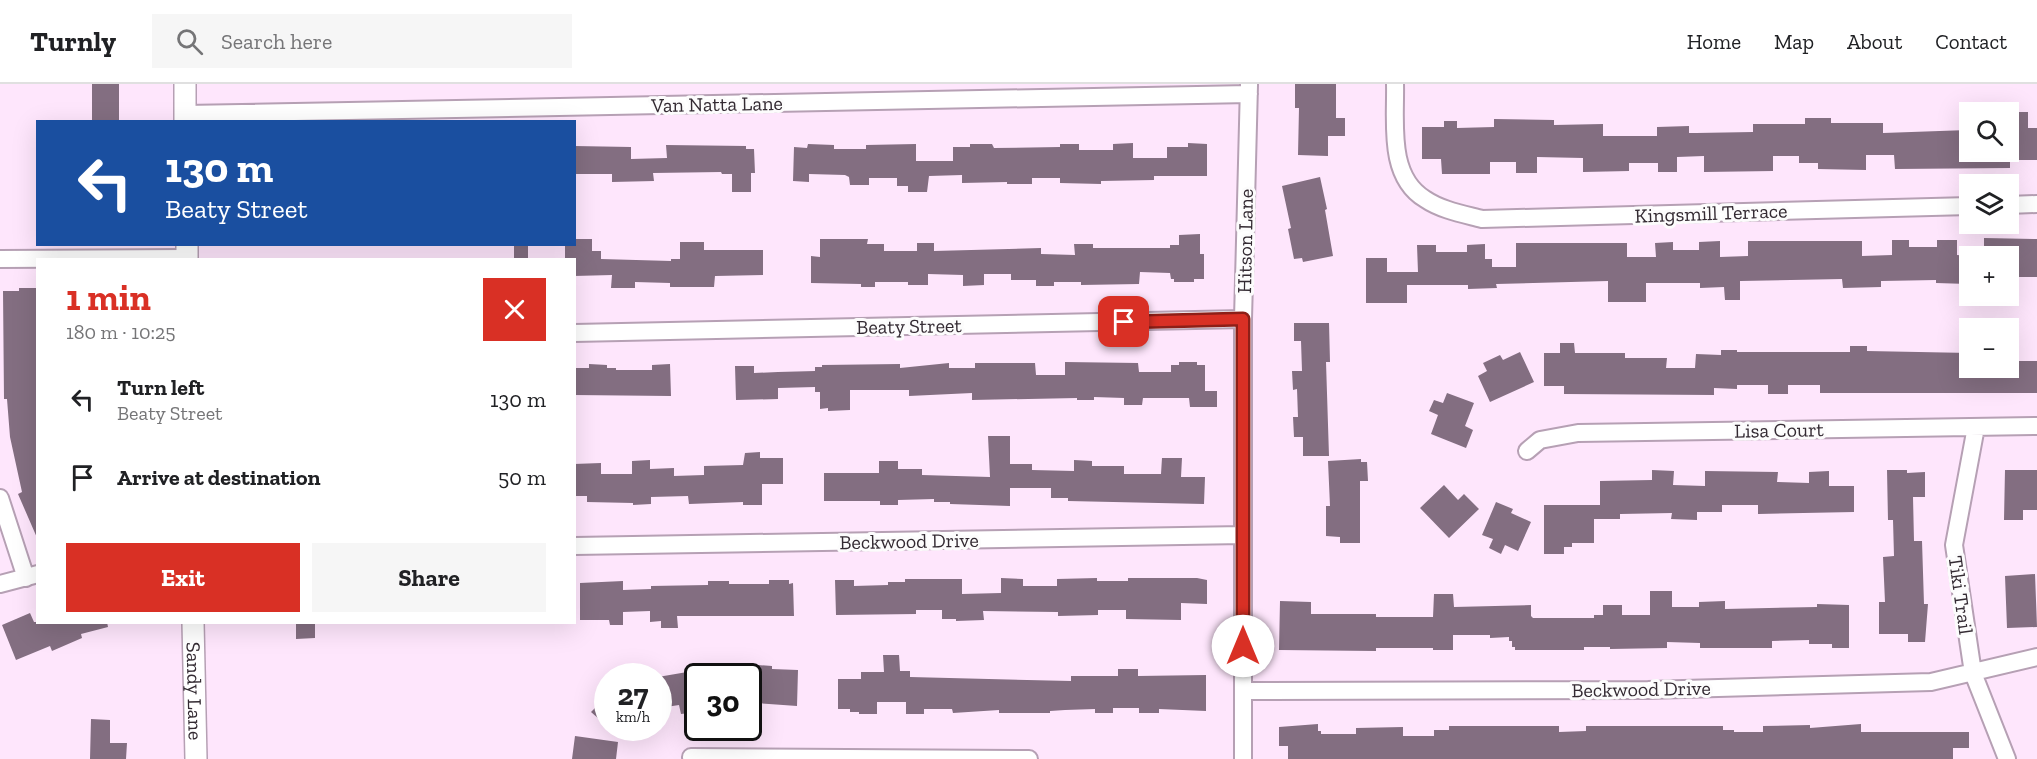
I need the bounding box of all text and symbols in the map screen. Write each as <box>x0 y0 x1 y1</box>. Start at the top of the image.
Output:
search box <box>152 14 572 68</box>
text: Turnly <box>30 25 116 58</box>
icon: search <box>173 25 206 58</box>
text: Search here <box>221 28 332 55</box>
text: Home <box>1687 29 1741 54</box>
text: Map <box>1774 29 1814 54</box>
text: About <box>1847 29 1902 54</box>
text: Contact <box>1935 29 2007 54</box>
street label: Van Natta Lane <box>650 91 783 117</box>
map controls <box>1959 102 2019 378</box>
button: search <box>1959 102 2019 162</box>
text: 130 m <box>165 142 273 193</box>
icon: left <box>66 144 144 222</box>
button: layers <box>1959 174 2019 234</box>
street label: Hitson Lane <box>1232 189 1258 293</box>
text: Beaty Street <box>165 193 307 225</box>
street label: Kingsmill Terrace <box>1634 198 1788 228</box>
button: + <box>1959 246 2019 306</box>
text: 1 min <box>66 276 151 319</box>
button: close <box>483 278 546 341</box>
pin <box>1098 296 1149 347</box>
icon: arrive <box>1107 305 1140 338</box>
street label: Beaty Street <box>856 313 963 339</box>
button: − <box>1959 318 2019 378</box>
text: 180 m · 10:25 <box>66 320 175 344</box>
text: Turn left <box>117 374 204 401</box>
icon: left <box>66 383 99 416</box>
text: 130 m <box>490 386 546 413</box>
text: Beaty Street <box>117 401 223 425</box>
street label: Lisa Court <box>1734 417 1825 443</box>
icon: arrive <box>66 461 99 494</box>
text: Arrive at destination <box>117 464 320 491</box>
text: 50 m <box>498 464 546 491</box>
street label: Beckwood Drive <box>839 528 979 554</box>
button: Exit <box>66 543 300 612</box>
button: Share <box>312 543 546 612</box>
street label: Tiki Trail <box>1944 554 1978 636</box>
position arrow <box>1211 614 1275 678</box>
street label: Sandy Lane <box>181 642 208 740</box>
speed limit sign: 30 <box>684 663 762 741</box>
street label: Beckwood Drive <box>1571 676 1711 702</box>
text: 27 <box>618 677 648 713</box>
text: km/h <box>616 708 650 726</box>

